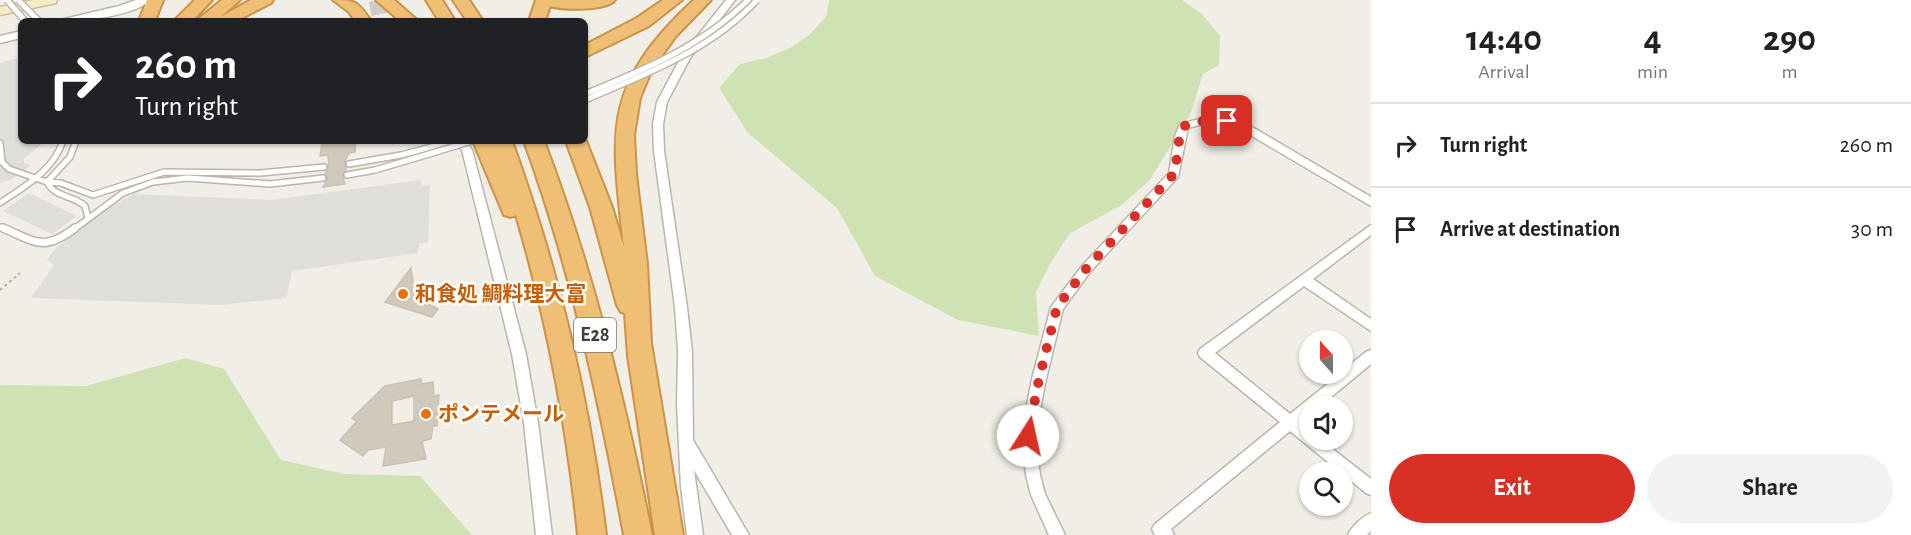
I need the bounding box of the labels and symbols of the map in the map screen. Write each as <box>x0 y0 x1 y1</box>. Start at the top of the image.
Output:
pin <box>1201 95 1252 146</box>
place label: 和食処 鯛料理大富 <box>415 282 586 305</box>
marker: 和食処 鯛料理大富 <box>396 287 410 301</box>
road number: E28 <box>574 318 616 352</box>
north arrow <box>1299 330 1353 384</box>
place label: ポンテメール <box>438 403 564 425</box>
position arrow <box>996 404 1060 468</box>
marker: ポンテメール <box>419 407 433 421</box>

